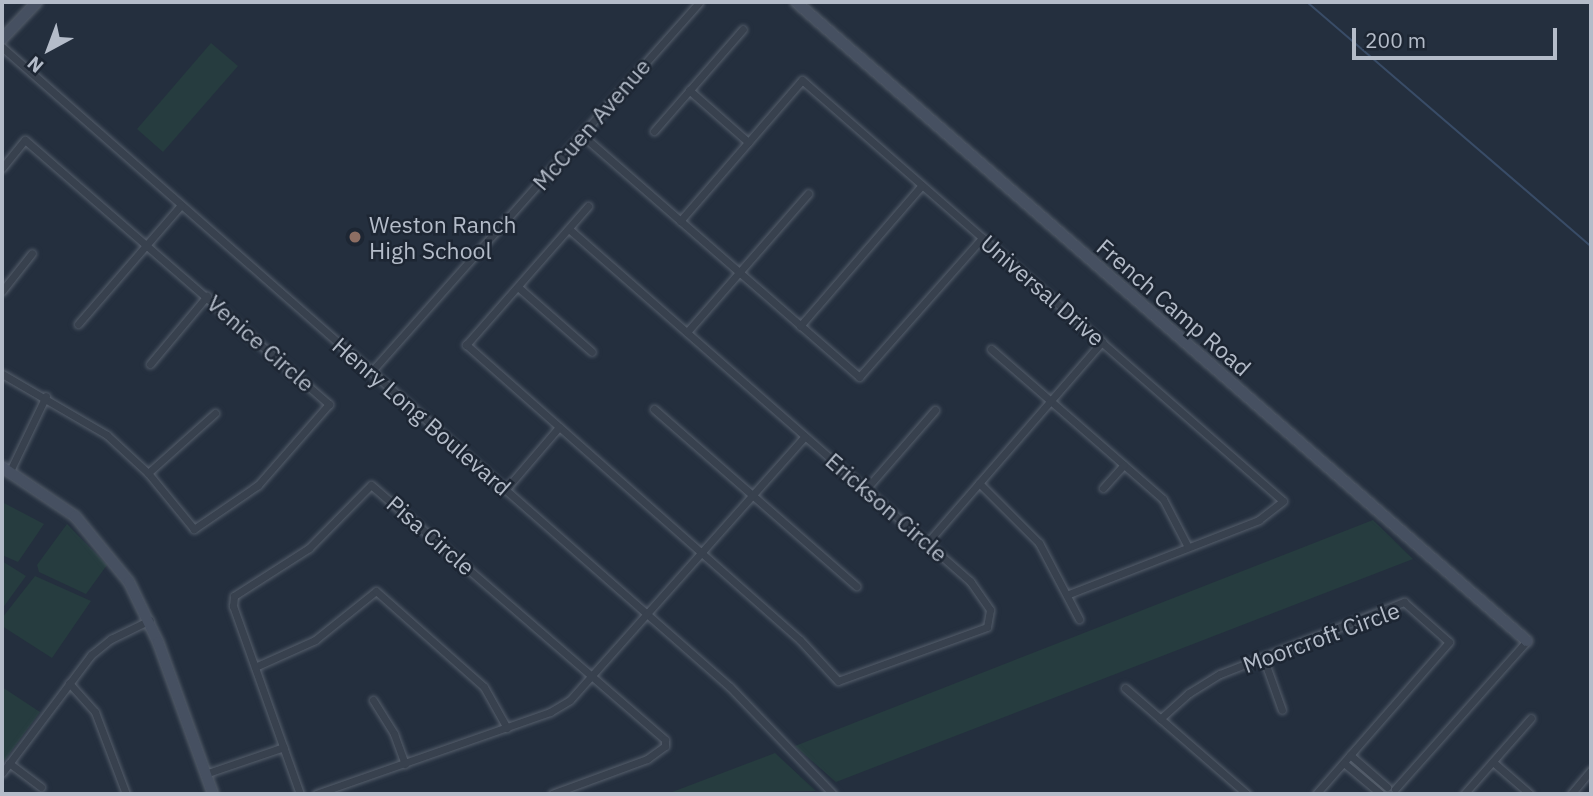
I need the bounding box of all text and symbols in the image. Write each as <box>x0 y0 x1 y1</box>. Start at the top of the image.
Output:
north arrow <box>14 14 84 84</box>
scale bar <box>1355 14 1560 58</box>
text: 200 m <box>1365 26 1426 54</box>
text: N <box>22 51 48 78</box>
street label: McCuen Avenue <box>526 52 656 196</box>
place label: Weston Ranch High School <box>369 210 517 264</box>
marker: Weston Ranch High School <box>347 229 363 245</box>
street label: Universal Drive <box>975 229 1111 351</box>
street label: French Camp Road <box>1091 233 1257 381</box>
street label: Venice Circle <box>202 289 320 397</box>
street label: Henry Long Boulevard <box>327 331 517 501</box>
street label: Erickson Circle <box>820 447 954 567</box>
street label: Pisa Circle <box>381 489 481 581</box>
street label: Moorcroft Circle <box>1239 596 1403 678</box>

